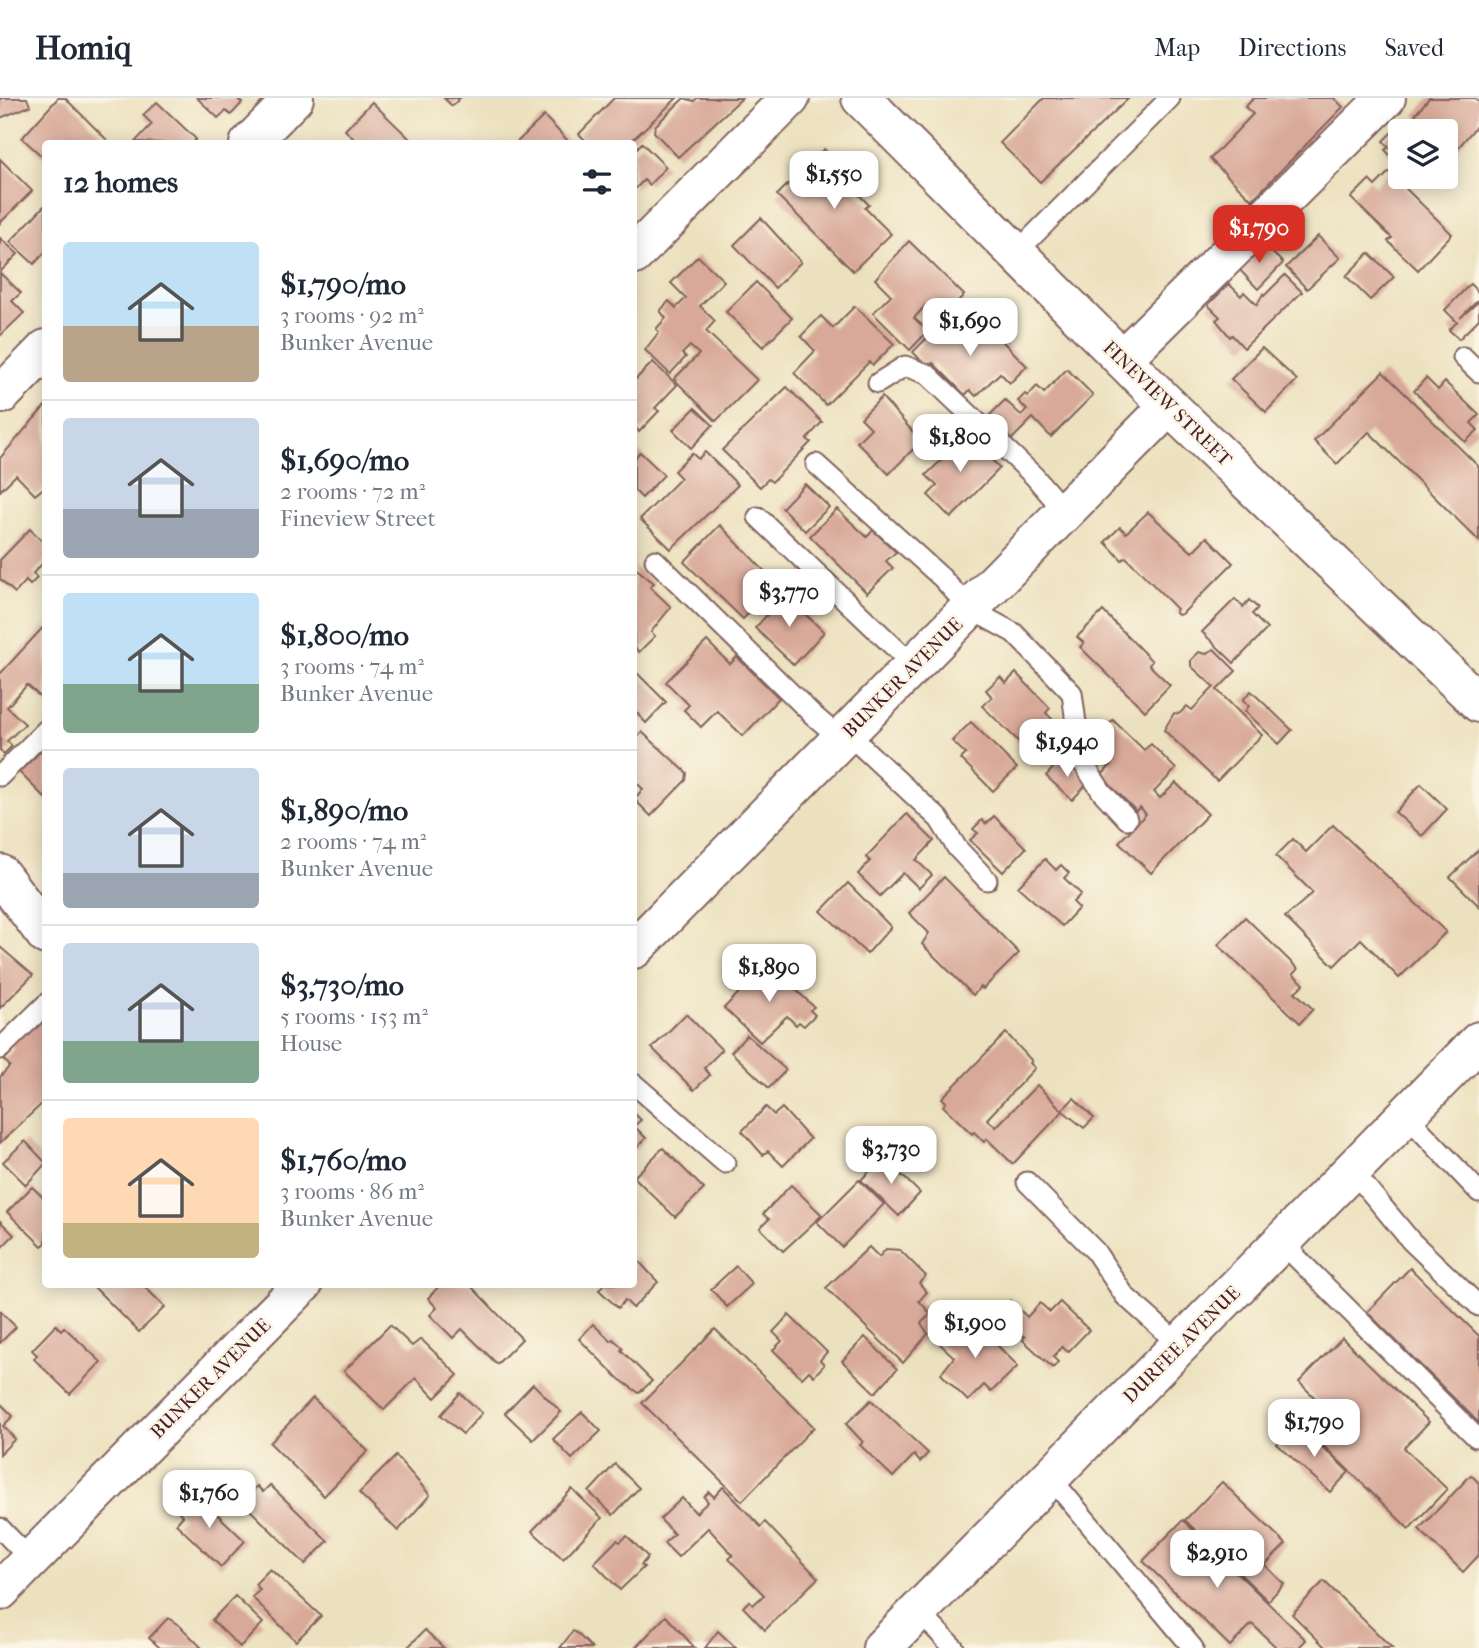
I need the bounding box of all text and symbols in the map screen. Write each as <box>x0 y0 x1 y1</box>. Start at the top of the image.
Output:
text: Homiq <box>35 29 131 68</box>
text: Map <box>1154 34 1200 62</box>
text: Directions <box>1238 34 1346 62</box>
text: Saved <box>1384 34 1444 62</box>
map controls <box>1388 119 1458 189</box>
button: layers <box>1388 119 1458 189</box>
pin: $1,550 <box>777 152 891 211</box>
text: $1,550 <box>805 160 863 187</box>
icon: filters <box>578 163 616 201</box>
text: 12 homes <box>63 165 178 200</box>
pin: $1,790 <box>1202 206 1316 265</box>
text: $1,790 <box>1229 214 1289 241</box>
text: $1,790/mo <box>280 267 406 302</box>
icon: home <box>119 270 203 354</box>
pin: $1,690 <box>913 299 1027 358</box>
text: 3 rooms · 92 m² <box>280 302 424 329</box>
text: $1,690 <box>939 307 1001 334</box>
text: Bunker Avenue <box>280 329 433 356</box>
street label: FINEVIEW STREET <box>1098 337 1236 471</box>
pin: $1,800 <box>903 414 1017 474</box>
text: $1,800 <box>929 423 991 450</box>
text: $1,690/mo <box>280 443 409 478</box>
icon: home <box>119 446 203 530</box>
text: 2 rooms · 72 m² <box>280 478 425 505</box>
text: Fineview Street <box>280 505 436 532</box>
pin: $3,770 <box>732 570 846 629</box>
text: $3,770 <box>759 578 819 605</box>
street label: BUNKER AVENUE <box>838 613 968 742</box>
text: $1,800/mo <box>280 618 409 653</box>
icon: home <box>119 621 203 705</box>
text: 3 rooms · 74 m² <box>280 653 424 680</box>
text: Bunker Avenue <box>280 680 433 707</box>
pin: $1,940 <box>1010 720 1124 779</box>
text: $1,940 <box>1035 728 1099 755</box>
text: $1,890/mo <box>280 793 408 828</box>
icon: home <box>119 796 203 880</box>
text: 2 rooms · 74 m² <box>280 828 426 855</box>
text: Bunker Avenue <box>280 855 433 882</box>
pin: $1,890 <box>712 944 826 1004</box>
text: $1,890 <box>738 953 800 980</box>
text: $3,730/mo <box>280 968 404 1003</box>
icon: home <box>119 971 203 1055</box>
text: 5 rooms · 153 m² <box>280 1003 428 1030</box>
text: House <box>280 1030 342 1057</box>
pin: $3,730 <box>834 1126 948 1186</box>
text: $3,730 <box>862 1135 920 1162</box>
text: $1,760/mo <box>280 1143 406 1178</box>
icon: home <box>119 1146 203 1230</box>
text: 3 rooms · 86 m² <box>280 1178 424 1205</box>
text: Bunker Avenue <box>280 1205 433 1232</box>
street label: DURFEE AVENUE <box>1119 1281 1245 1408</box>
pin: $1,900 <box>918 1300 1032 1360</box>
text: $1,900 <box>944 1309 1006 1336</box>
street label: BUNKER AVENUE <box>146 1314 276 1443</box>
pin: $1,790 <box>1257 1400 1371 1459</box>
text: $1,790 <box>1284 1408 1344 1435</box>
pin: $1,760 <box>152 1470 266 1530</box>
text: $1,760 <box>179 1479 239 1506</box>
pin: $2,910 <box>1160 1530 1274 1590</box>
text: $2,910 <box>1186 1539 1248 1566</box>

